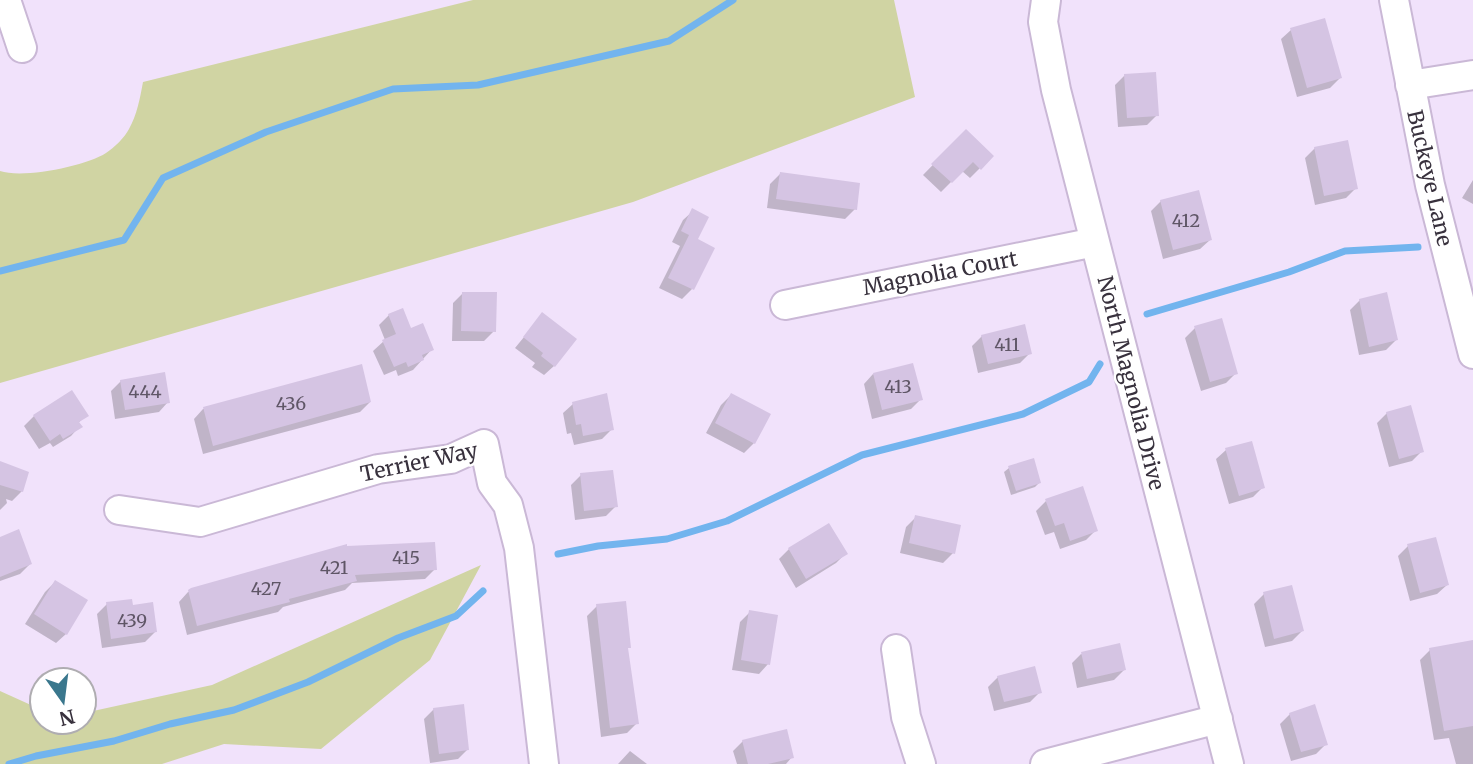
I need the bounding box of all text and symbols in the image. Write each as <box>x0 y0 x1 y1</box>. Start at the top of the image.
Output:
street label: Buckeye Lane <box>1401 107 1459 249</box>
house number: 412 <box>1172 209 1200 232</box>
street label: Magnolia Court <box>860 245 1020 301</box>
street label: North Magnolia Drive <box>1091 273 1171 493</box>
house number: 411 <box>994 333 1020 356</box>
house number: 413 <box>884 375 912 398</box>
house number: 444 <box>128 380 162 403</box>
house number: 436 <box>276 392 306 415</box>
street label: Terrier Way <box>358 436 481 488</box>
house number: 415 <box>392 546 420 569</box>
house number: 421 <box>320 556 348 579</box>
house number: 427 <box>251 577 281 600</box>
house number: 439 <box>117 609 147 632</box>
north arrow <box>28 666 98 736</box>
text: N <box>57 704 77 731</box>

